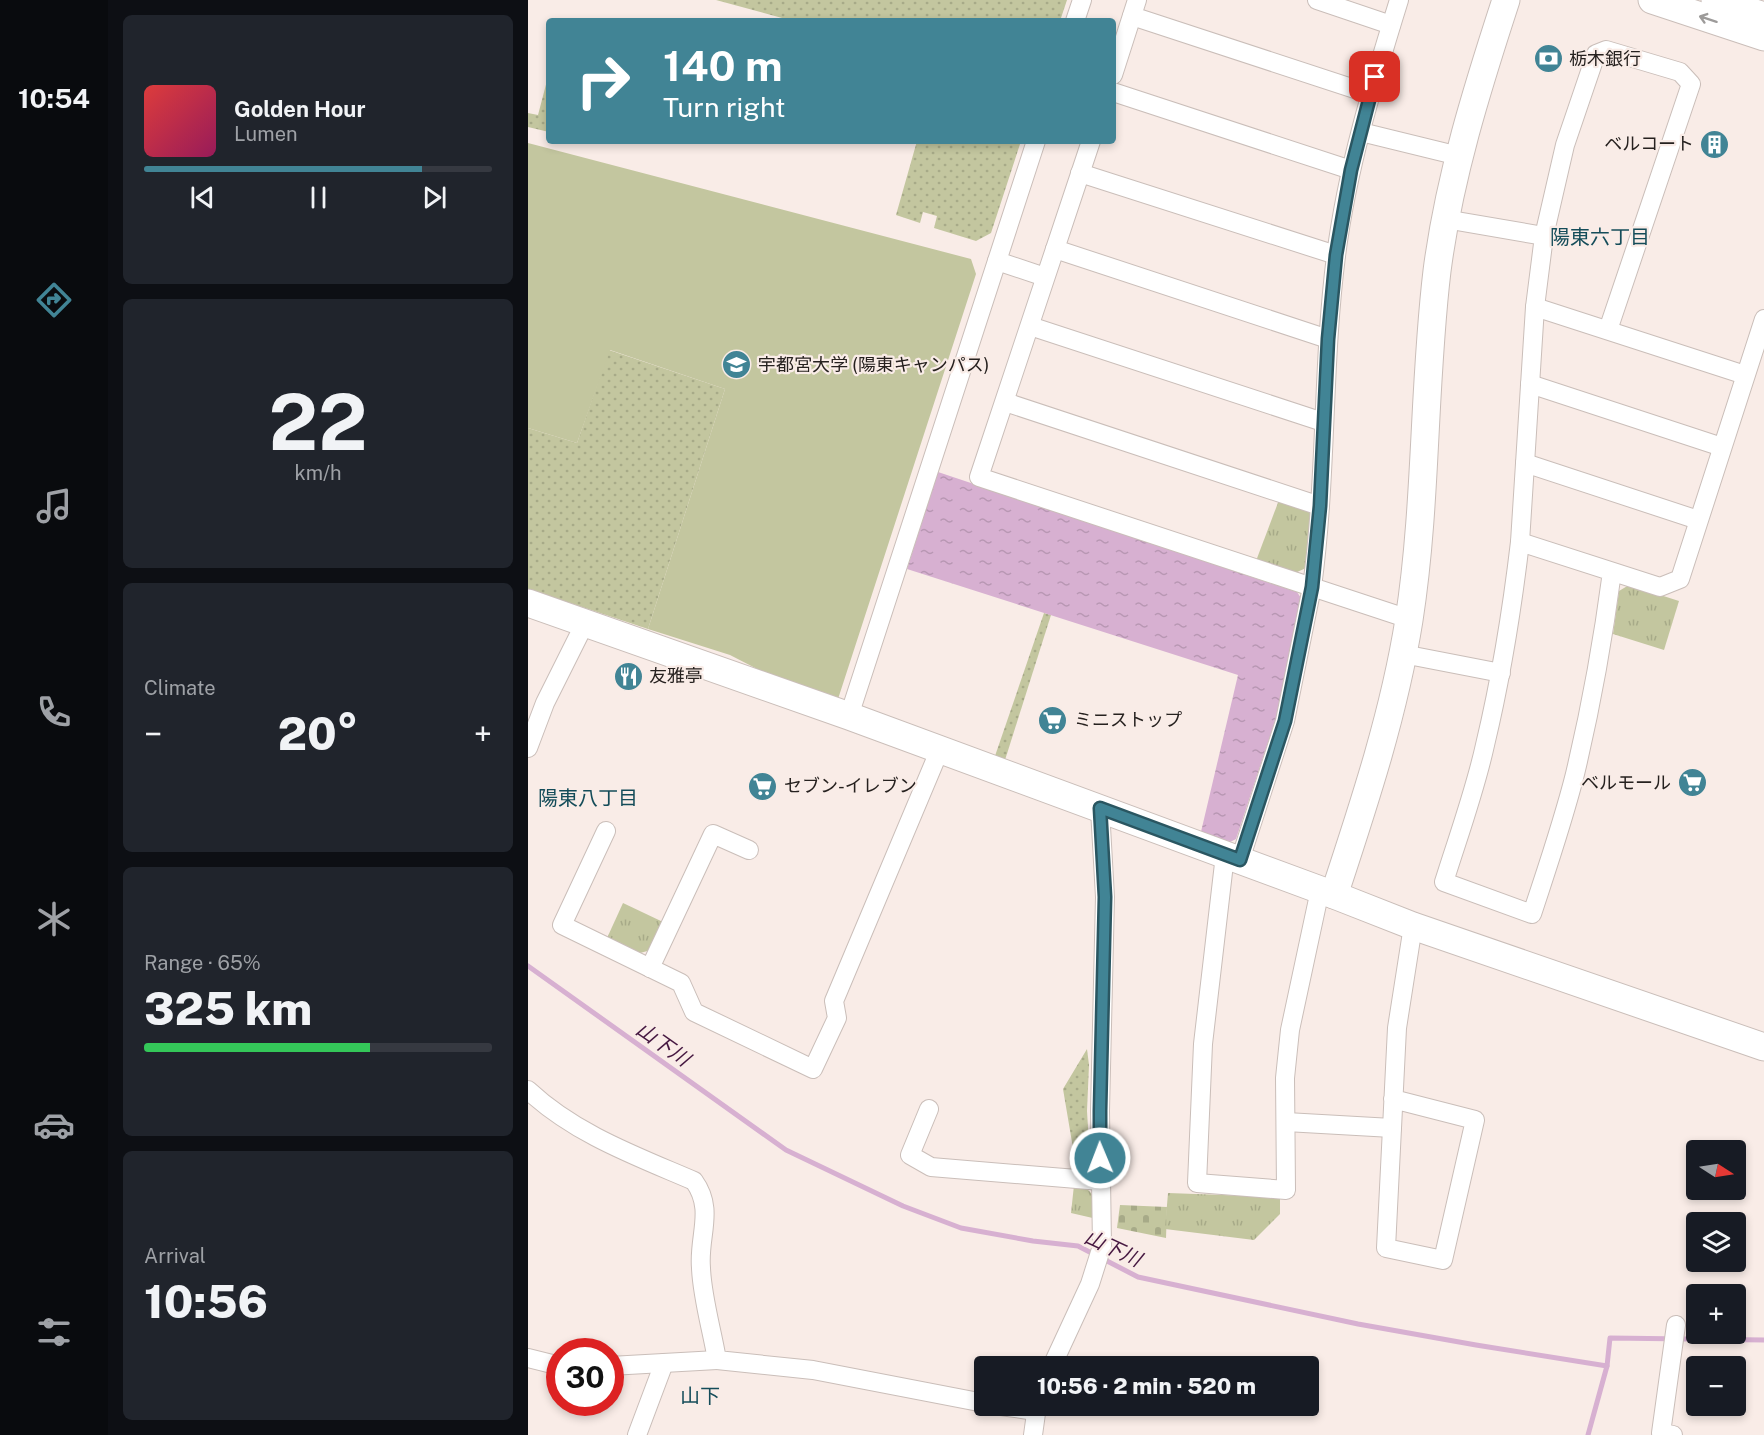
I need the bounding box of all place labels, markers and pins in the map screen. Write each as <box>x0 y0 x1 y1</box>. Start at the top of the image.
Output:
bank icon: 栃木銀行 <box>1532 43 1564 75</box>
place label: 栃木銀行 <box>1569 48 1641 69</box>
pin <box>1349 51 1400 102</box>
building icon: ベルコート <box>1699 128 1731 160</box>
place label: ベルコート <box>1604 133 1694 154</box>
school or university icon: 宇都宮大学 (陽東キャンパス) <box>721 349 753 381</box>
place label: 宇都宮大学 (陽東キャンパス) <box>758 354 989 375</box>
restaurant icon: 友雅亭 <box>612 660 644 692</box>
place label: 友雅亭 <box>649 665 703 686</box>
supermarket icon: ミニストップ <box>1037 704 1069 736</box>
place label: ミニストップ <box>1074 709 1182 730</box>
supermarket icon: ベルモール <box>1676 767 1708 799</box>
supermarket icon: セブン-イレブン <box>747 770 779 802</box>
place label: ベルモール <box>1581 772 1671 793</box>
place label: セブン-イレブン <box>784 775 917 796</box>

